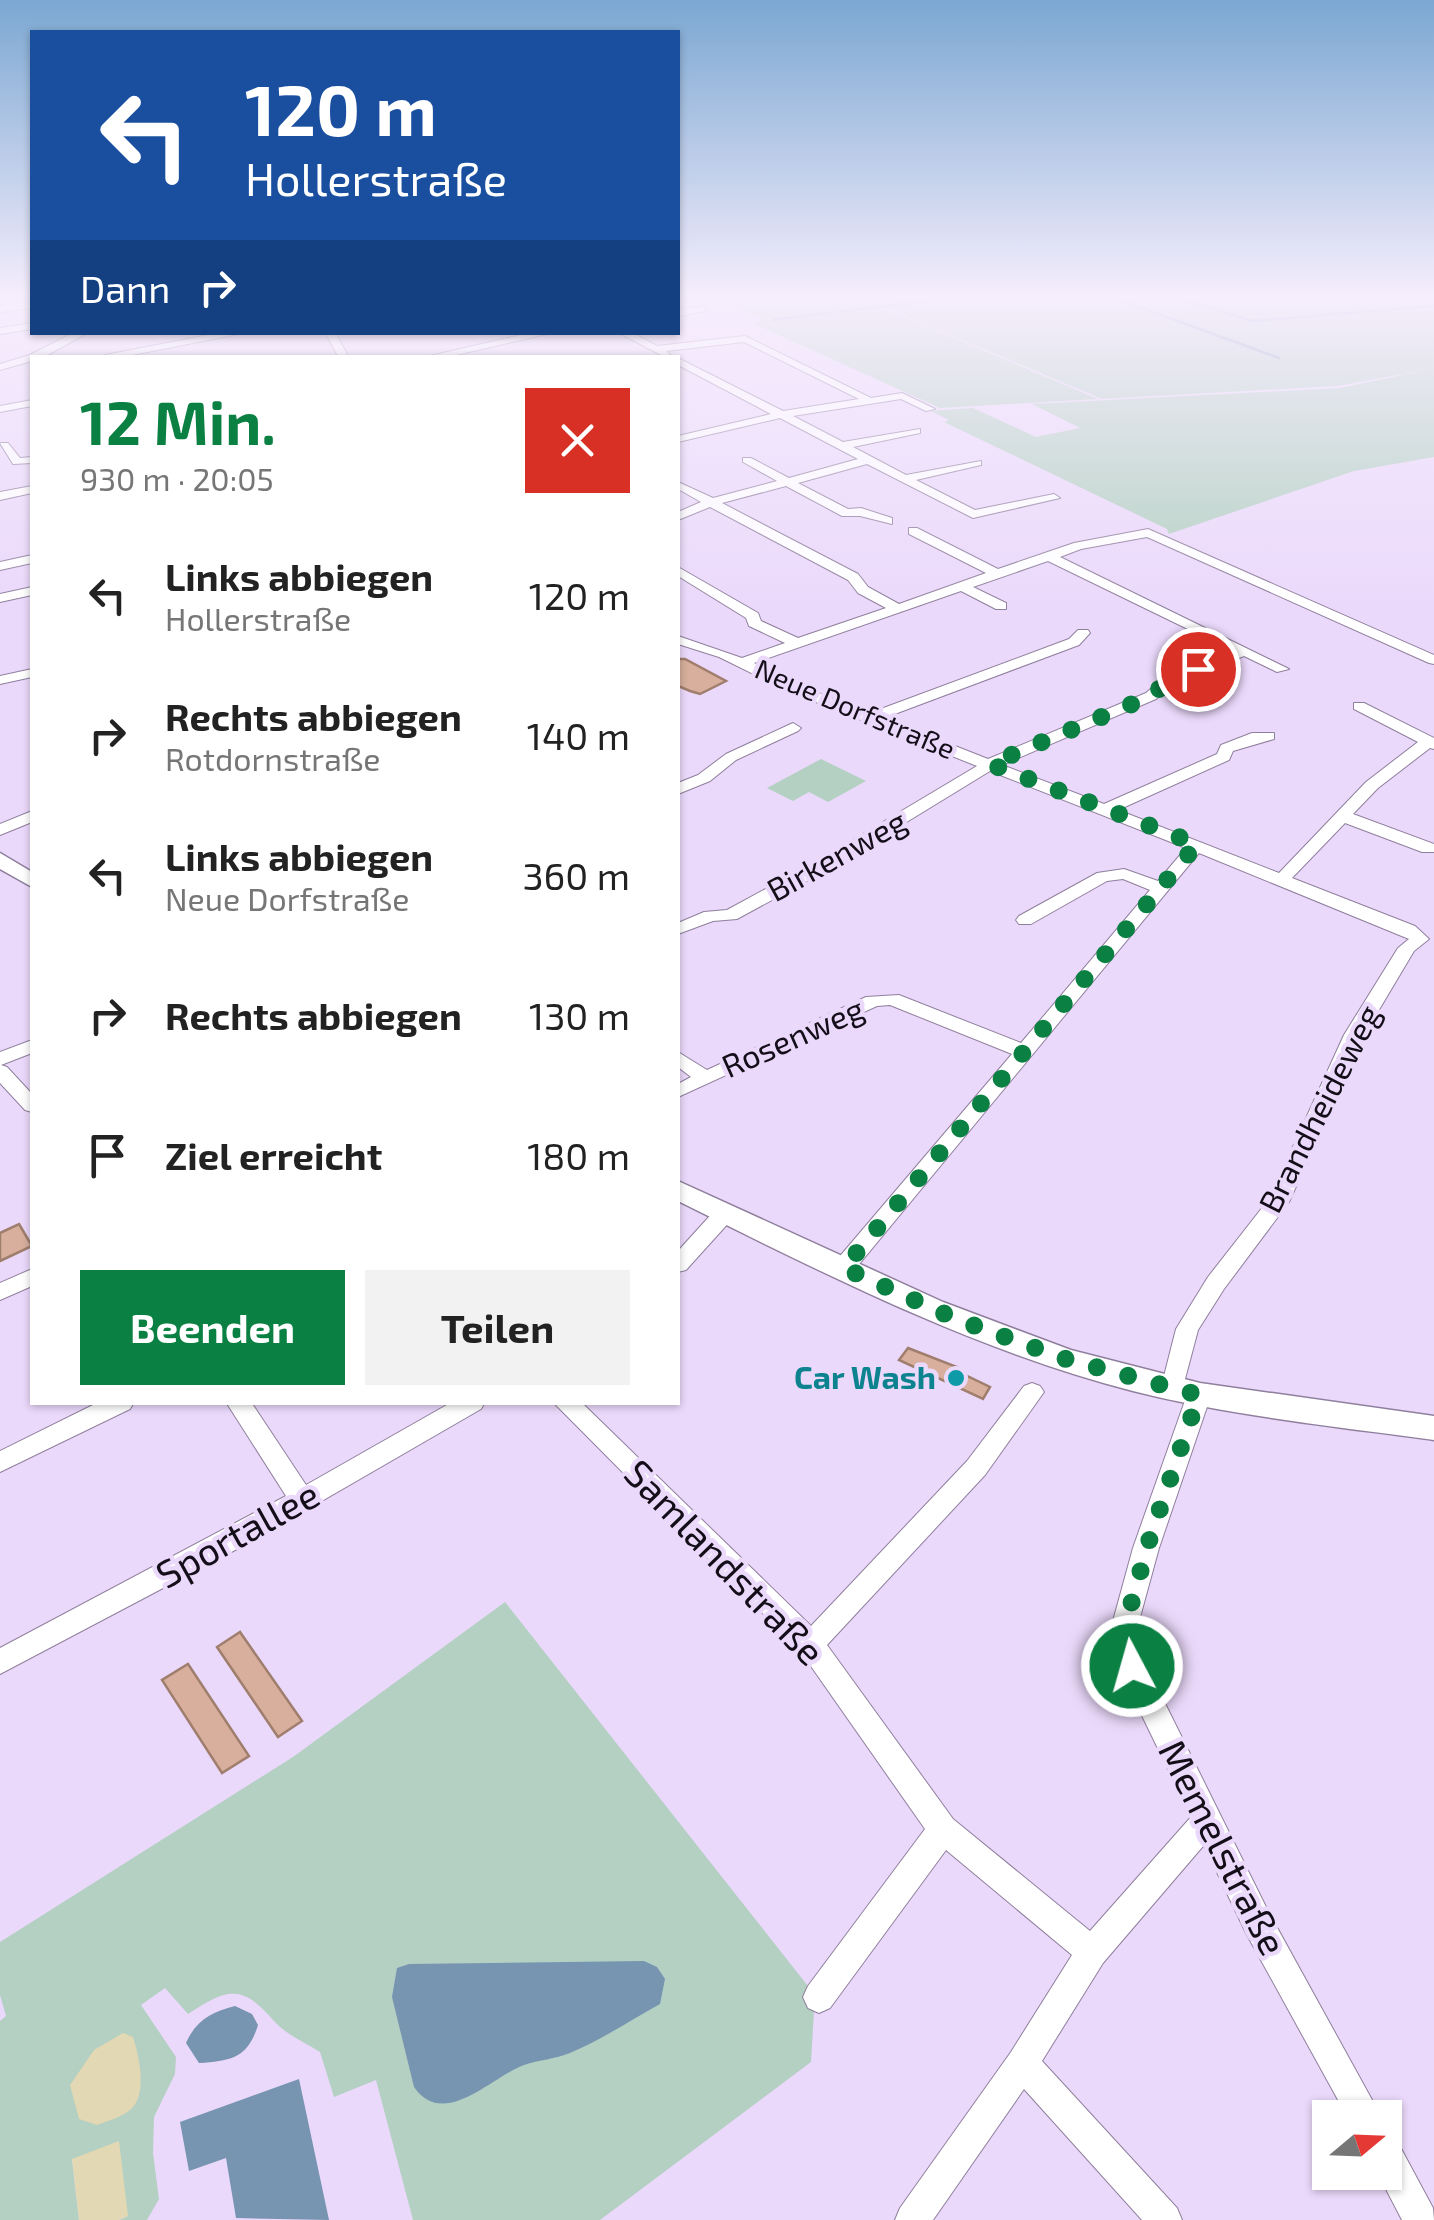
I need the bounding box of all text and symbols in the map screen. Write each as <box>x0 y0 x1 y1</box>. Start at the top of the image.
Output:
text: 120 m <box>245 66 437 150</box>
icon: left <box>80 70 210 200</box>
text: Hollerstraße <box>245 151 507 205</box>
icon: right <box>190 260 245 315</box>
text: Dann <box>80 265 170 311</box>
text: 12 Min. <box>80 385 276 457</box>
button: close <box>525 388 630 493</box>
text: 930 m · 20:05 <box>80 459 274 497</box>
text: Links abbiegen <box>165 553 433 599</box>
icon: left <box>80 568 135 623</box>
text: 120 m <box>529 572 630 618</box>
text: Hollerstraße <box>165 599 351 637</box>
pin <box>1156 627 1241 712</box>
icon: arrive <box>1171 642 1226 697</box>
street label: Neue Dorfstraße <box>750 651 960 765</box>
text: Rechts abbiegen <box>165 693 462 739</box>
icon: right <box>80 708 135 763</box>
text: 140 m <box>527 712 630 758</box>
text: Rotdornstraße <box>165 739 381 777</box>
street label: Birkenweg <box>760 800 912 908</box>
text: Links abbiegen <box>165 833 433 879</box>
icon: left <box>80 848 135 903</box>
text: 360 m <box>522 852 630 898</box>
text: Neue Dorfstraße <box>165 879 409 917</box>
icon: right <box>80 988 135 1043</box>
street label: Rosenweg <box>715 988 869 1084</box>
text: Rechts abbiegen <box>165 992 462 1038</box>
text: 130 m <box>529 992 630 1038</box>
street label: Brandheideweg <box>1250 998 1387 1218</box>
icon: arrive <box>80 1128 135 1183</box>
text: Ziel erreicht <box>165 1132 382 1178</box>
text: 180 m <box>527 1132 630 1178</box>
button: Beenden <box>80 1270 345 1385</box>
button: Teilen <box>365 1270 630 1385</box>
place label: Car Wash <box>794 1357 936 1395</box>
marker: Car Wash <box>945 1367 967 1389</box>
street label: Samlandstraße <box>616 1449 835 1674</box>
street label: Sportallee <box>148 1470 326 1597</box>
position arrow <box>1080 1614 1184 1718</box>
street label: Memelstraße <box>1150 1732 1298 1962</box>
north arrow <box>1312 2100 1402 2190</box>
map controls <box>1312 2100 1402 2190</box>

